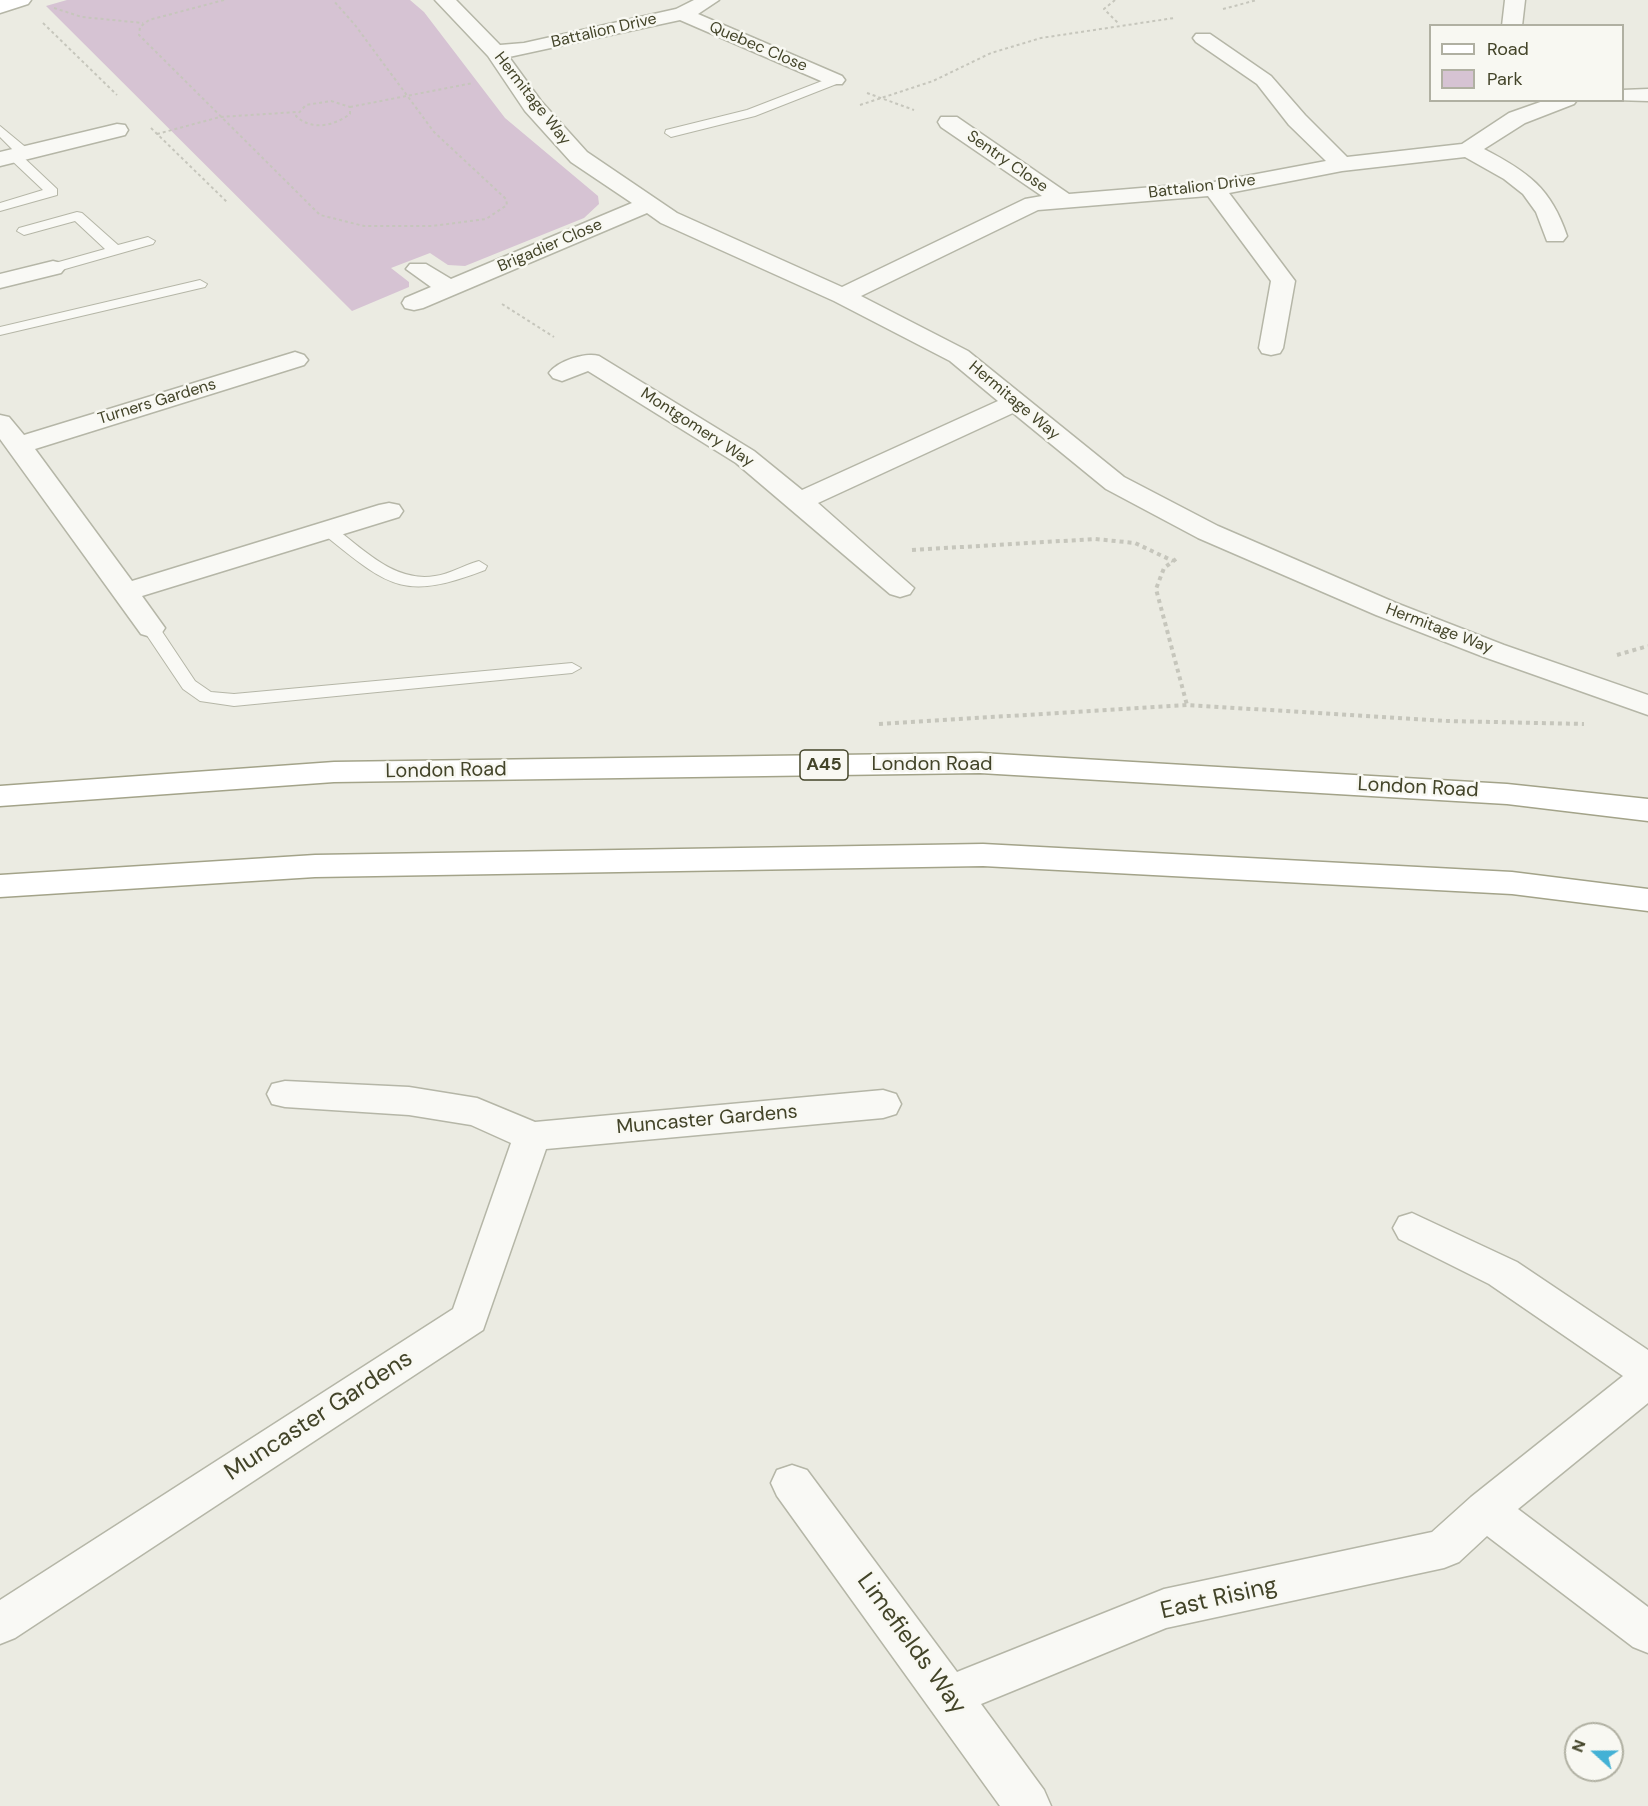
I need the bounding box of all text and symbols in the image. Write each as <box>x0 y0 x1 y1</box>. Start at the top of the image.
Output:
street label: Battalion Drive <box>549 10 659 52</box>
street label: Quebec Close <box>706 18 810 76</box>
legend <box>1429 24 1624 102</box>
text: Road <box>1487 37 1529 61</box>
street label: Hermitage Way <box>490 49 574 149</box>
text: Park <box>1487 67 1523 91</box>
street label: Sentry Close <box>963 127 1051 197</box>
street label: Battalion Drive <box>1147 171 1257 203</box>
street label: Brigadier Close <box>495 215 605 277</box>
street label: Hermitage Way <box>965 357 1063 445</box>
street label: Turners Gardens <box>96 375 218 429</box>
street label: Montgomery Way <box>637 384 757 472</box>
street label: Hermitage Way <box>1383 600 1495 658</box>
road number: A45 <box>800 750 848 780</box>
street label: London Road <box>871 753 993 777</box>
street label: London Road <box>385 758 507 784</box>
street label: London Road <box>1357 773 1479 803</box>
street label: Muncaster Gardens <box>615 1100 799 1140</box>
street label: Muncaster Gardens <box>220 1345 418 1487</box>
street label: Limefields Way <box>850 1568 972 1720</box>
street label: East Rising <box>1158 1572 1280 1626</box>
north arrow <box>1564 1722 1624 1782</box>
text: N <box>1567 1737 1590 1755</box>

